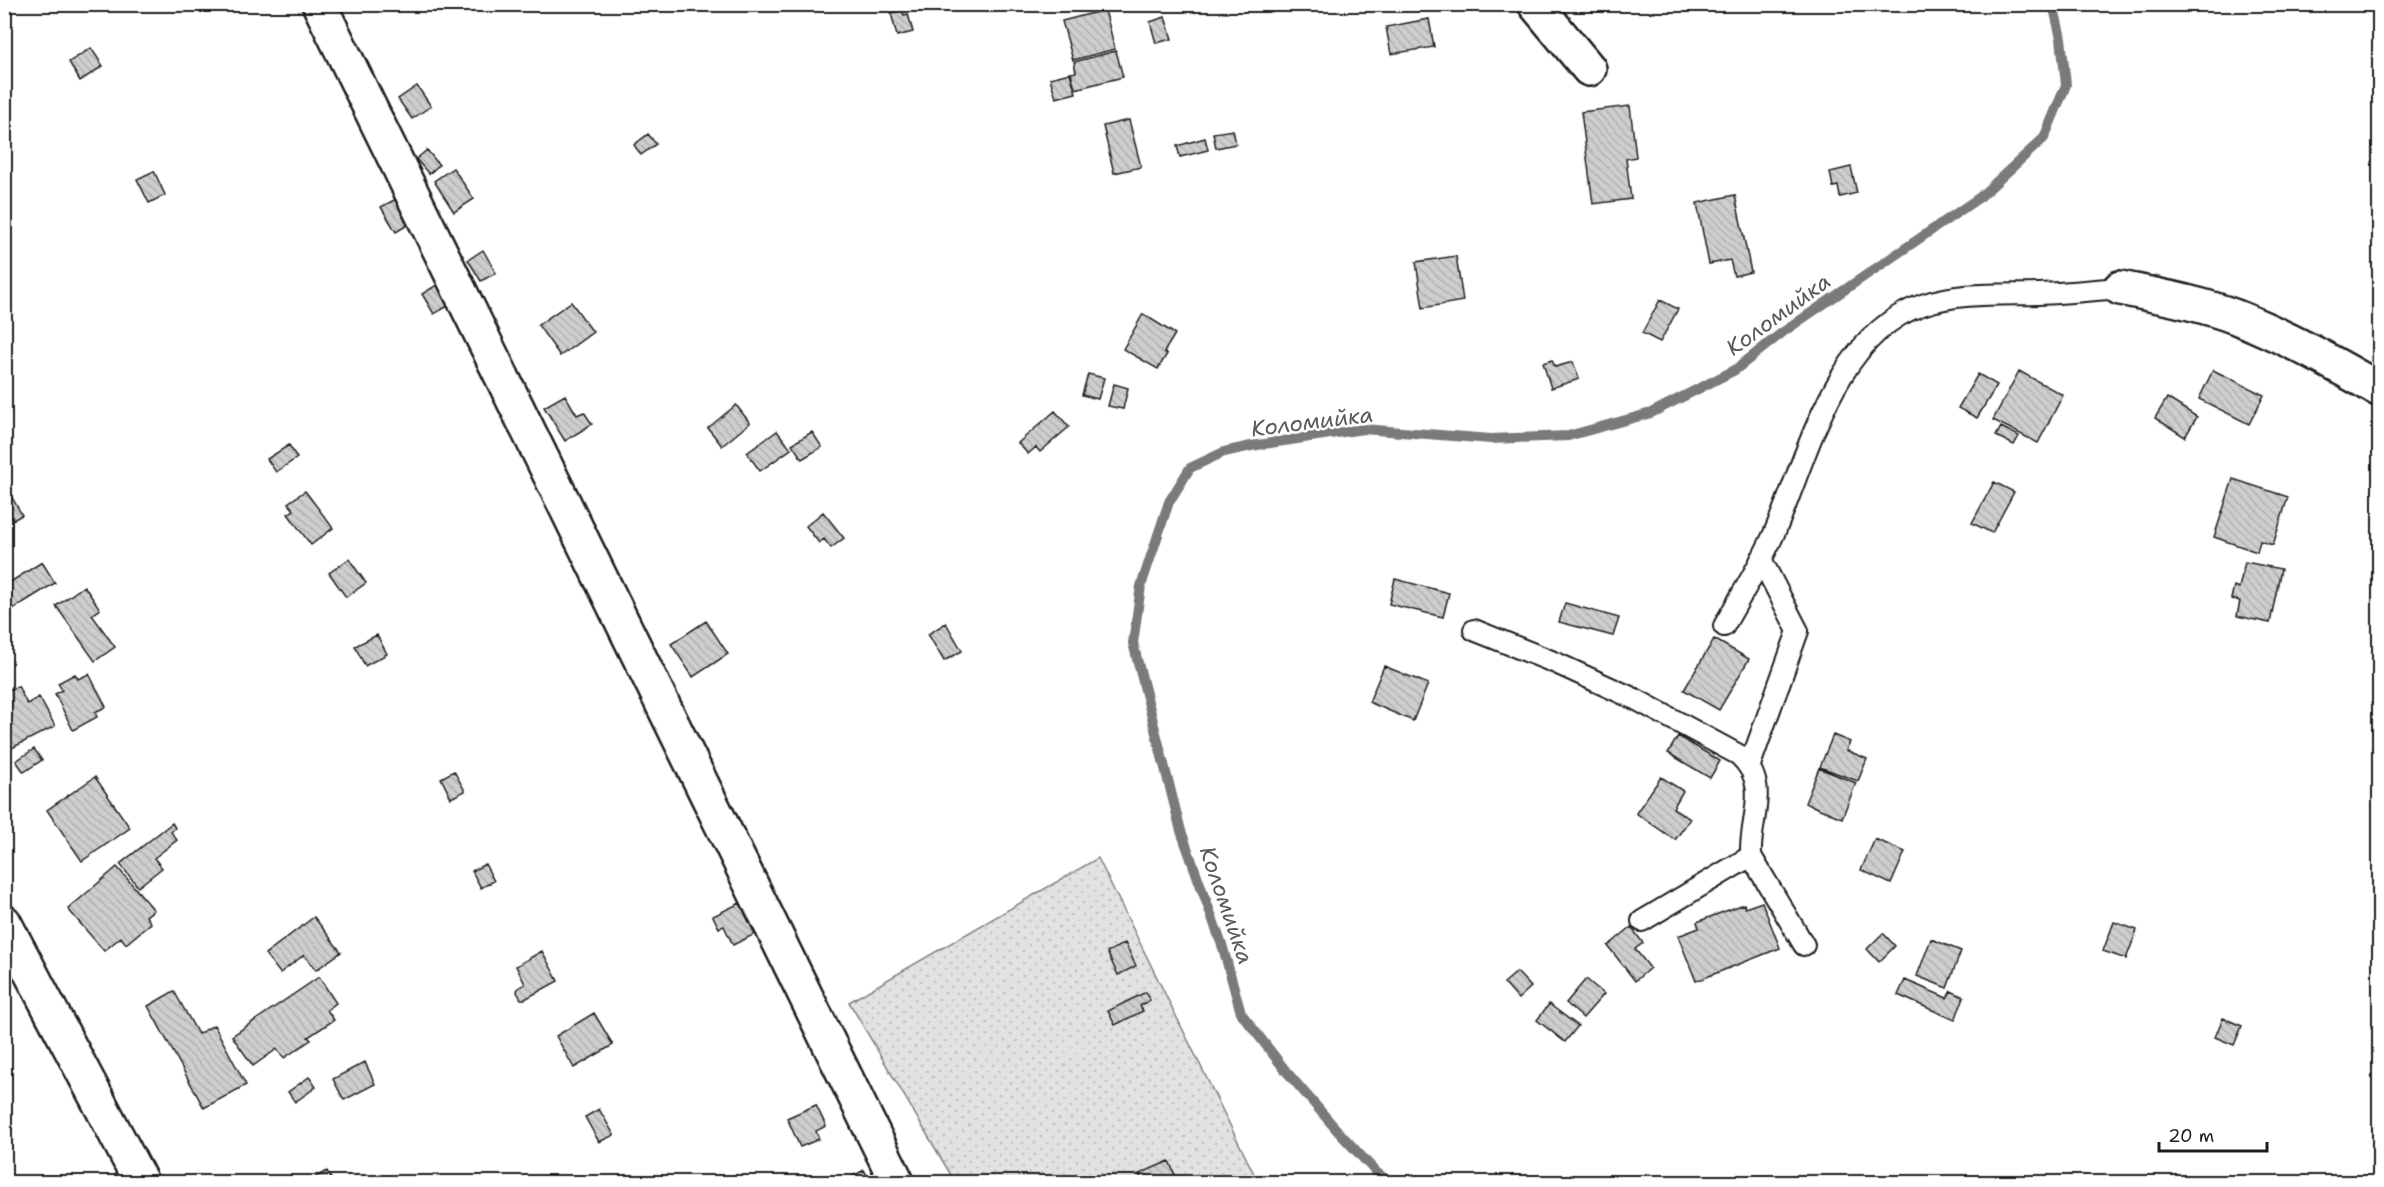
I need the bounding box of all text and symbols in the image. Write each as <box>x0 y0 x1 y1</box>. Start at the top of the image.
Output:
water label: Коломийка <box>1720 267 1836 362</box>
water label: Коломийка <box>1249 400 1375 443</box>
water label: Коломийка <box>1193 842 1260 968</box>
scale bar <box>2159 1115 2267 1153</box>
text: 20 m <box>2168 1124 2214 1148</box>

